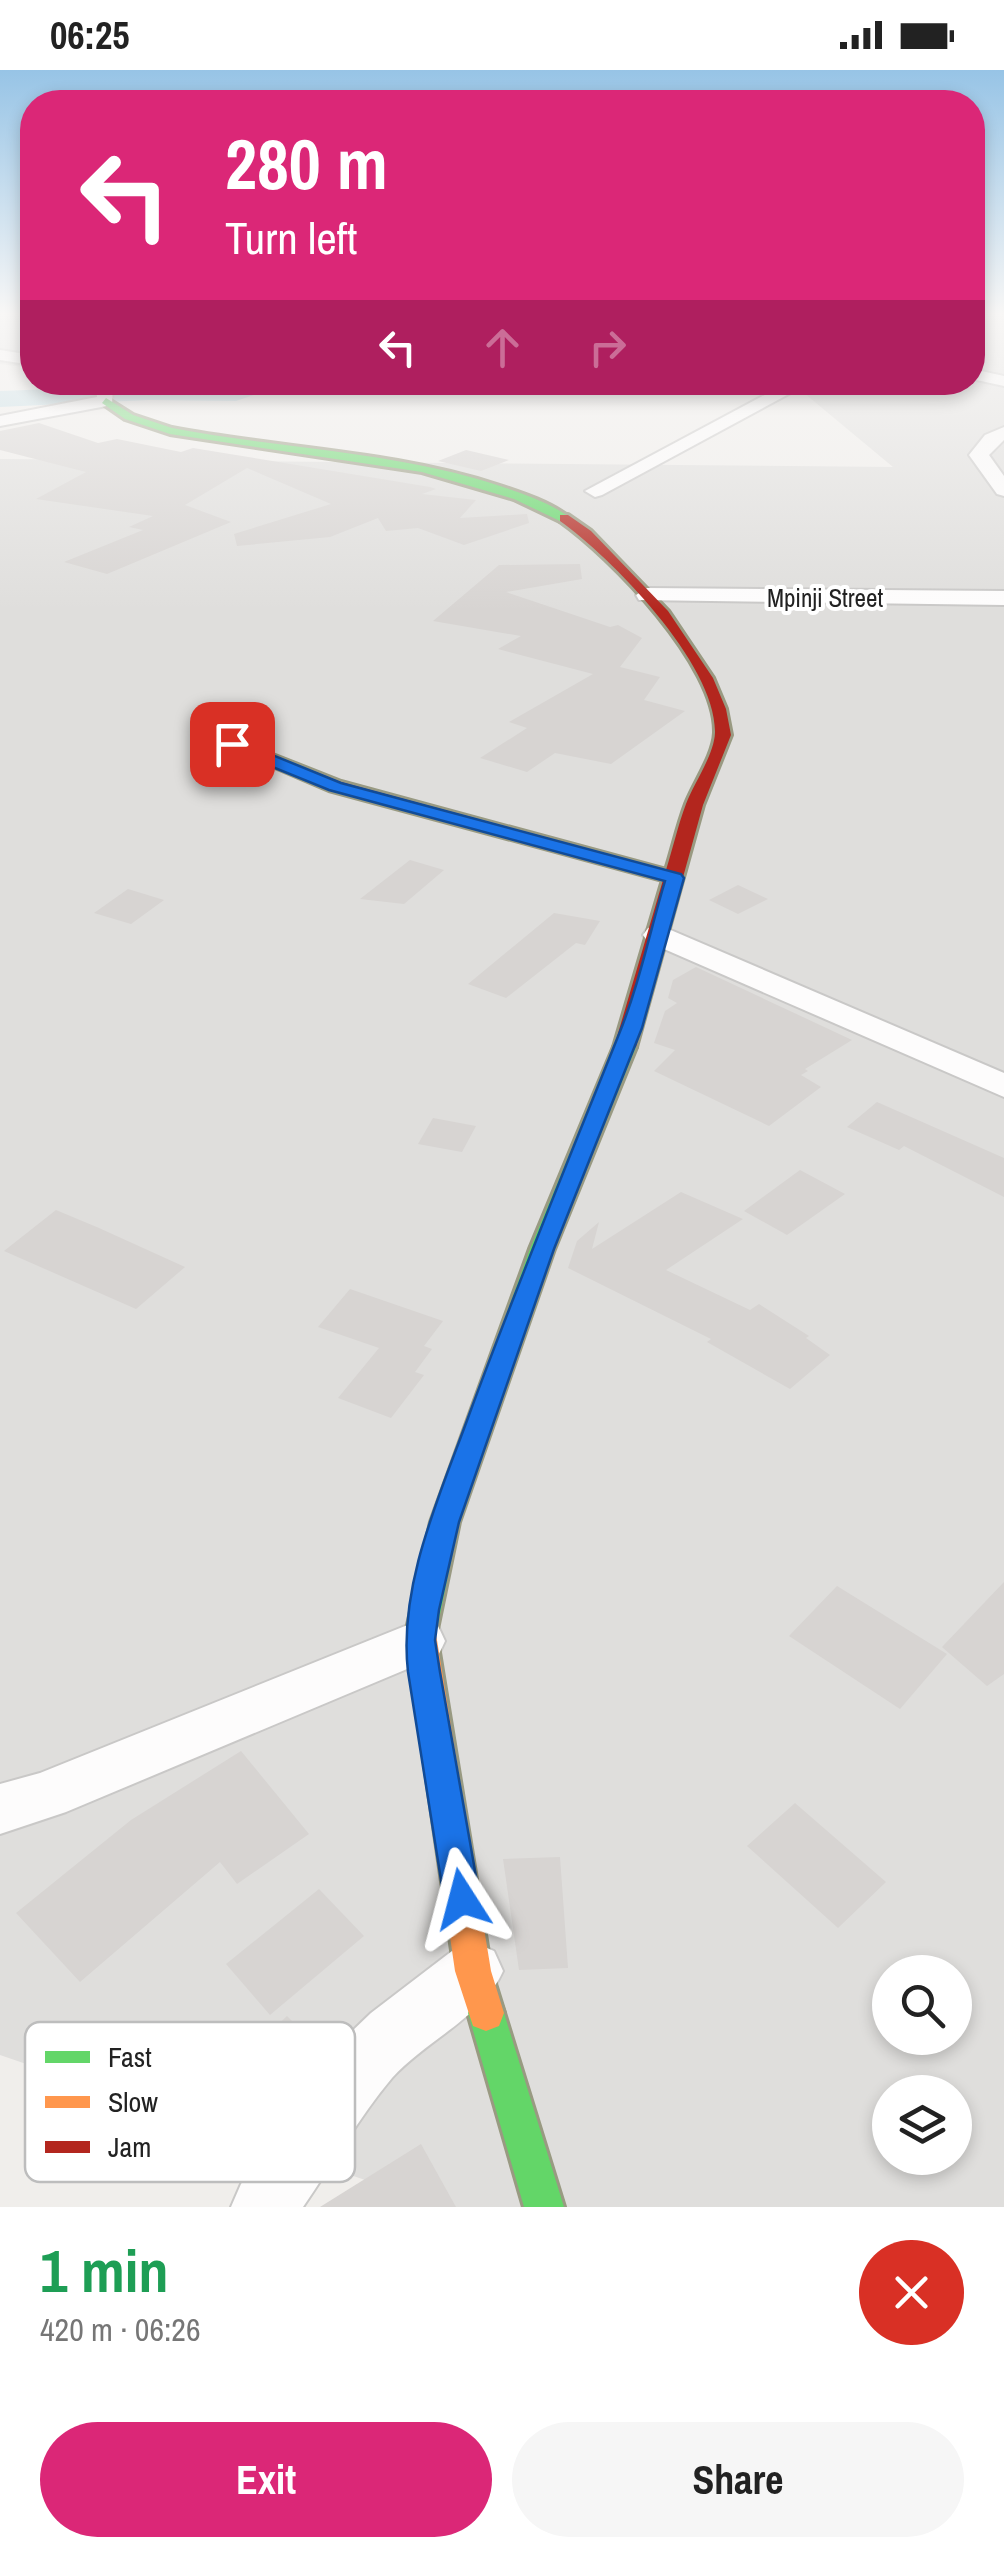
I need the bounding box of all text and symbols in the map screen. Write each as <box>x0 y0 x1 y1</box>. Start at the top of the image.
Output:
text: 06:25 <box>50 10 130 61</box>
text: 280 m <box>225 117 388 211</box>
icon: left <box>60 130 190 260</box>
text: Turn left <box>225 207 357 268</box>
icon: left <box>370 320 425 375</box>
icon: ahead <box>475 320 530 375</box>
icon: right <box>580 320 635 375</box>
street label: Mpinji Street <box>767 581 883 615</box>
pin <box>190 702 275 787</box>
icon: arrive <box>205 717 260 772</box>
position arrow <box>410 1847 514 1951</box>
map controls <box>872 1955 972 2175</box>
button: search <box>872 1955 972 2055</box>
legend <box>25 2022 355 2182</box>
text: Fast <box>108 2038 152 2076</box>
button: layers <box>872 2075 972 2175</box>
text: Slow <box>108 2083 158 2121</box>
text: Jam <box>108 2128 151 2166</box>
text: 1 min <box>40 2230 169 2311</box>
button: close <box>859 2240 964 2345</box>
text: 420 m · 06:26 <box>40 2308 200 2351</box>
button: Exit <box>40 2422 492 2537</box>
button: Share <box>512 2422 964 2537</box>

